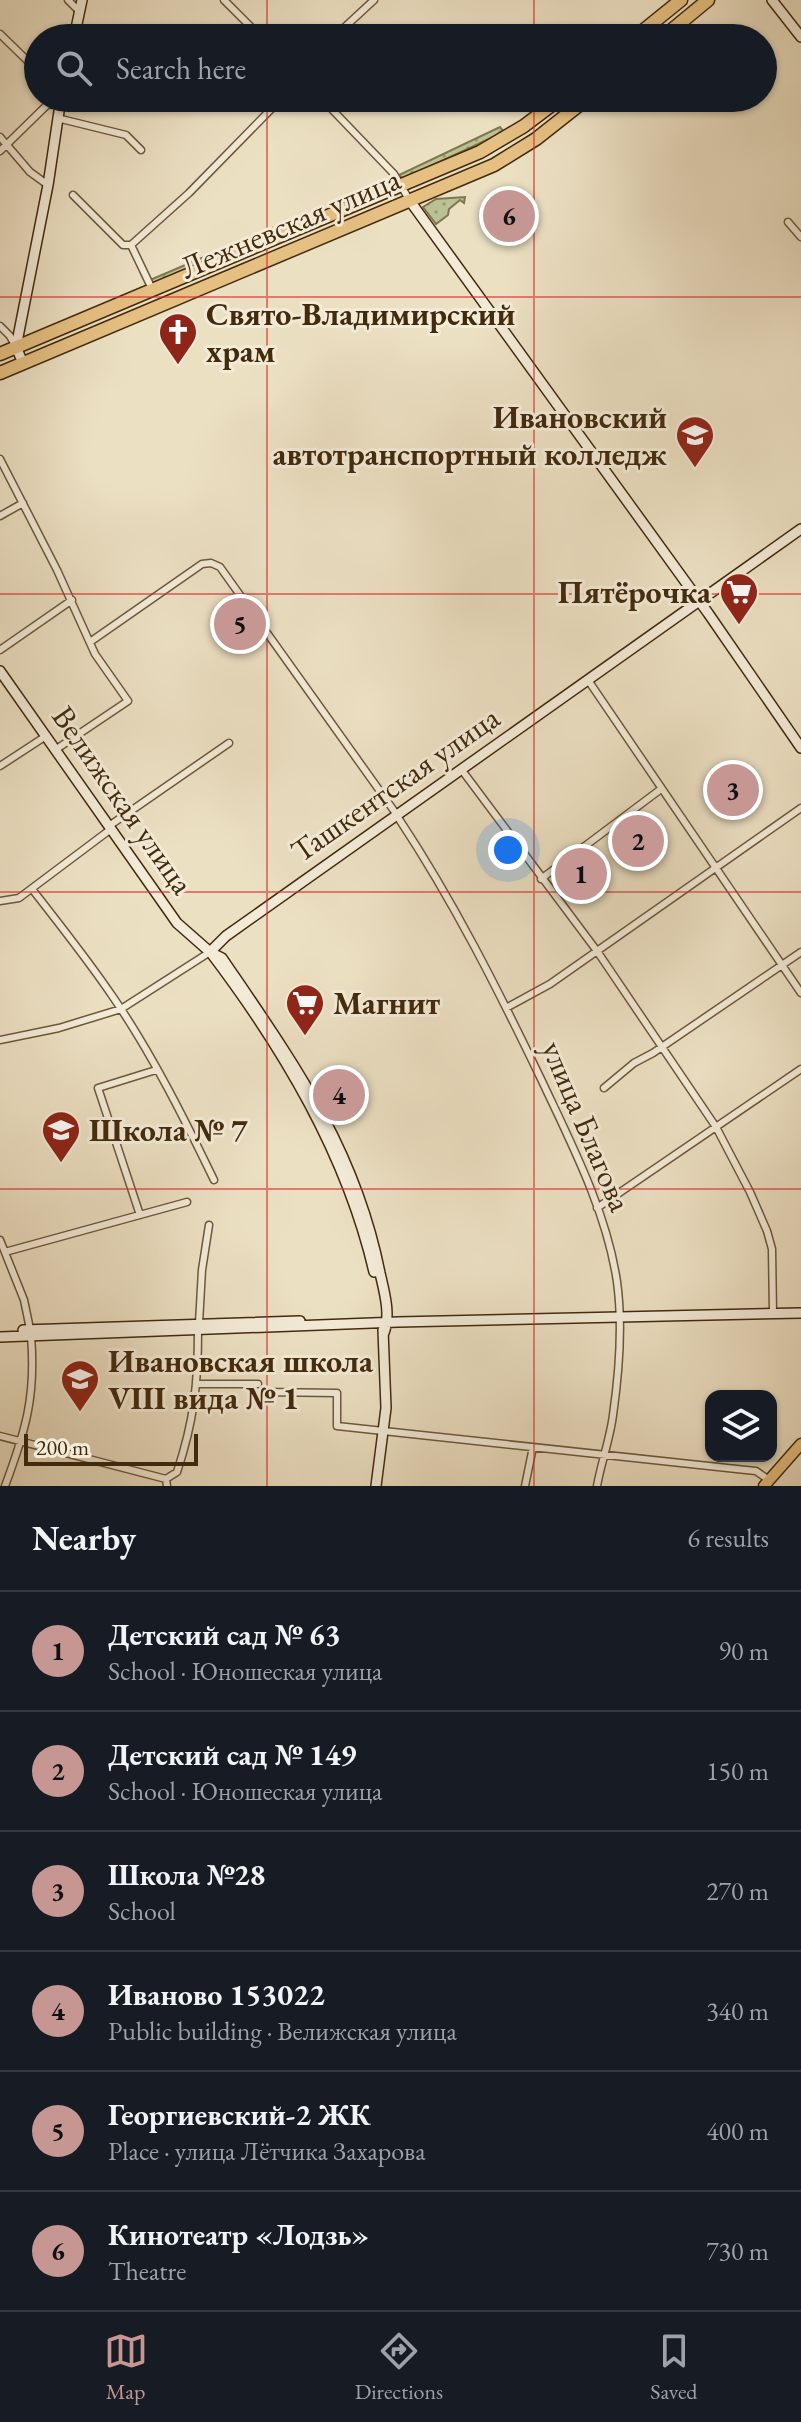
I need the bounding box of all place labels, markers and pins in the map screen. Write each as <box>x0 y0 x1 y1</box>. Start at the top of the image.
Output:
pin: 6 <box>483 186 535 246</box>
place label: Свято-Владимирский храм <box>206 293 516 372</box>
church icon: Свято-Владимирский храм <box>157 311 199 366</box>
place label: Ивановский автотранспортный колледж <box>273 396 667 475</box>
school or university icon: Ивановский автотранспортный колледж <box>674 414 716 469</box>
place label: Пятёрочка <box>558 571 712 613</box>
supermarket icon: Пятёрочка <box>718 571 760 626</box>
pin: 5 <box>214 594 266 654</box>
pin: 3 <box>707 760 759 820</box>
pin: 2 <box>612 811 664 871</box>
pin: 1 <box>555 844 607 904</box>
supermarket icon: Магнит <box>284 982 326 1037</box>
place label: Магнит <box>333 982 441 1024</box>
pin: 4 <box>313 1065 365 1125</box>
school or university icon: Школа № 7 <box>40 1109 82 1164</box>
place label: Школа № 7 <box>89 1109 248 1151</box>
place label: Ивановская школа VIII вида № 1 <box>108 1340 374 1419</box>
school or university icon: Ивановская школа VIII вида № 1 <box>59 1358 101 1413</box>

